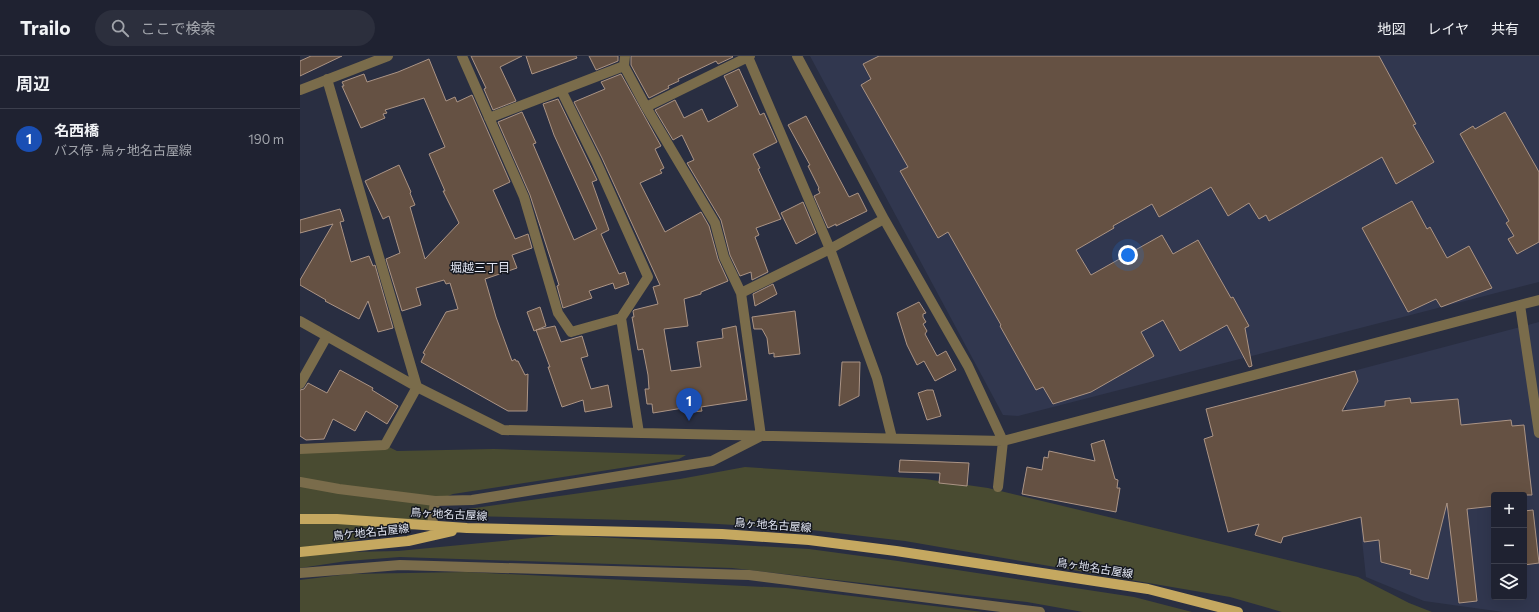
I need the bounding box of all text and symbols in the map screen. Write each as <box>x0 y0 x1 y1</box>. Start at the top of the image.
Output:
search box <box>95 10 375 46</box>
text: Trailo <box>20 16 71 39</box>
icon: search <box>109 17 131 39</box>
text: ここで検索 <box>141 19 216 37</box>
text: 地図 <box>1377 20 1405 37</box>
text: レイヤ <box>1427 20 1469 37</box>
text: 共有 <box>1491 20 1519 37</box>
text: 周辺 <box>16 73 50 94</box>
text: 名西橋 <box>54 121 99 139</box>
text: 1 <box>26 131 32 147</box>
text: 190 m <box>248 131 284 147</box>
text: バス停 · 鳥ヶ地名古屋線 <box>54 142 192 158</box>
your location <box>1118 245 1138 265</box>
district label: 堀越三丁目 <box>450 260 510 274</box>
pin: 1 <box>676 388 702 421</box>
map controls <box>1491 492 1527 600</box>
button: + <box>1491 492 1527 528</box>
street label: 鳥ヶ地名古屋線 <box>410 505 488 522</box>
street label: 鳥ヶ地名古屋線 <box>734 515 812 534</box>
street label: 鳥ケ地名古屋線 <box>332 521 410 542</box>
button: − <box>1491 528 1527 564</box>
street label: 鳥ヶ地名古屋線 <box>1056 555 1134 580</box>
button: layers <box>1491 564 1527 600</box>

